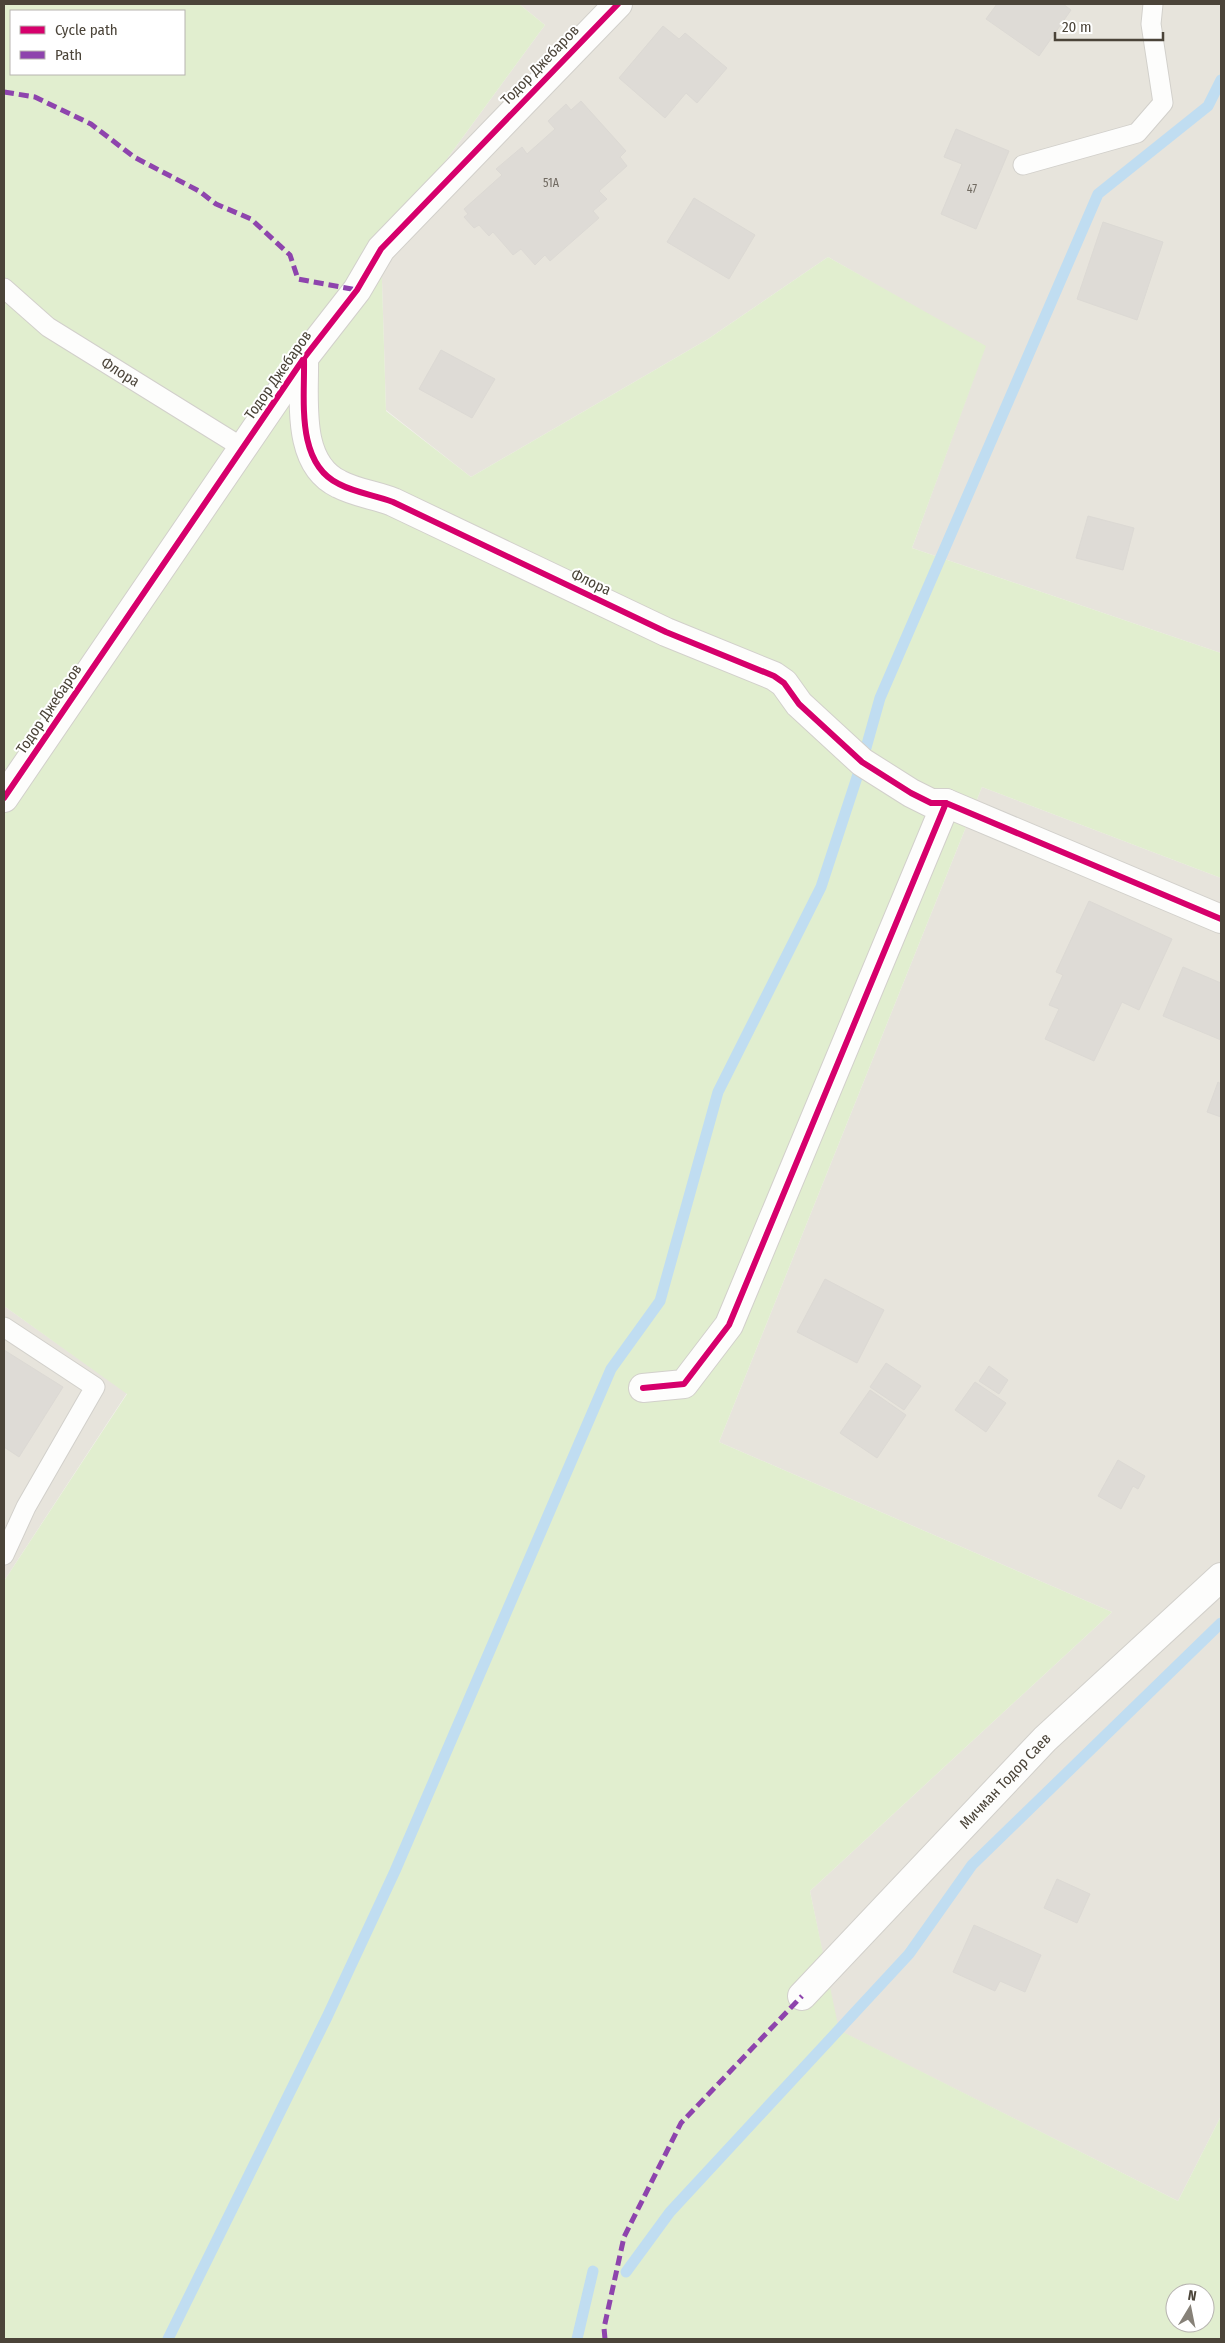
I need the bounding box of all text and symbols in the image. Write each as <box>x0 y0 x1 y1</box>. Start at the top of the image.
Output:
legend <box>10 10 185 75</box>
scale bar <box>1055 10 1162 42</box>
text: 20 m <box>1062 18 1092 36</box>
text: Cycle path <box>55 21 118 39</box>
street label: Тодор Джебаров <box>497 21 583 109</box>
text: Path <box>55 46 82 64</box>
house number: 51А <box>543 176 560 190</box>
house number: 47 <box>967 182 977 196</box>
street label: Тодор Джебаров <box>241 327 315 423</box>
street label: Флора <box>98 353 143 391</box>
street label: Флора <box>568 565 614 599</box>
street label: Тодор Джебаров <box>12 661 86 757</box>
street label: Мичман Тодор Саев <box>956 1729 1055 1832</box>
north arrow <box>1165 2283 1215 2333</box>
text: N <box>1187 2287 1198 2305</box>

